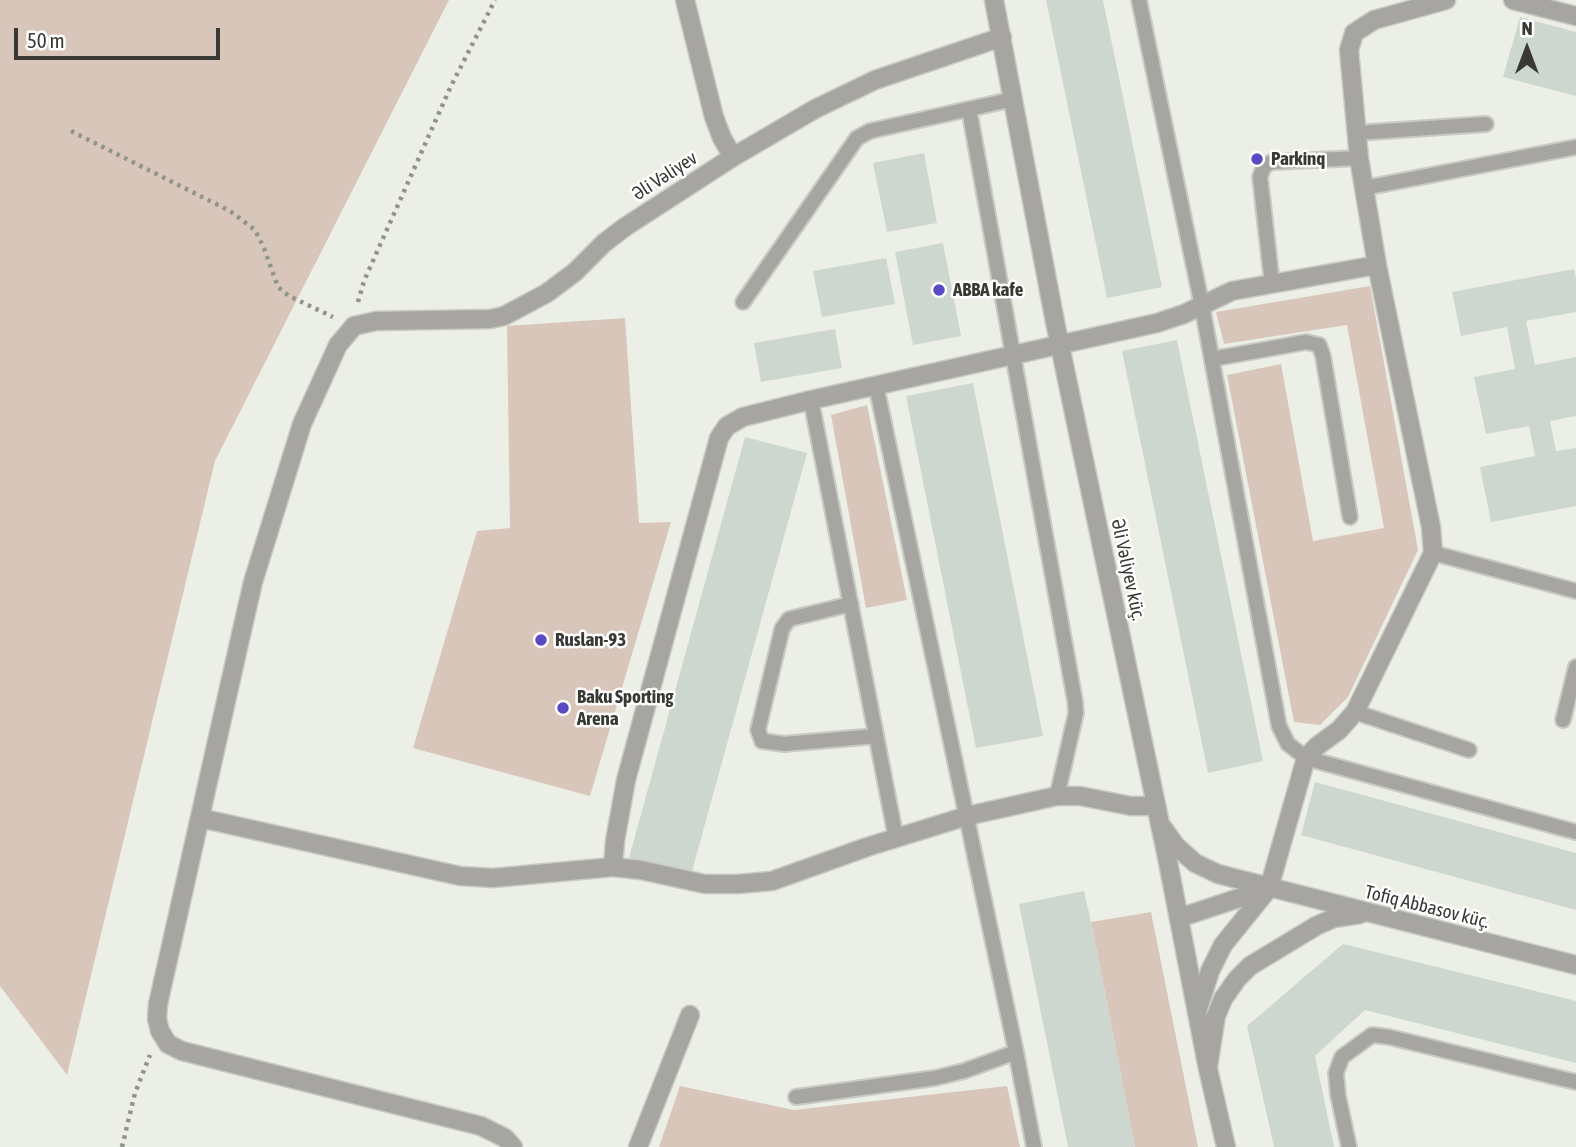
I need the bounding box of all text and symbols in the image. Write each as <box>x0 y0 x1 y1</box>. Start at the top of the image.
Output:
scale bar <box>18 14 224 58</box>
north arrow <box>1492 14 1562 84</box>
text: N <box>1521 17 1533 39</box>
text: 50 m <box>27 28 65 52</box>
street label: Əli Vəliyev <box>628 147 702 205</box>
place label: Parkinq <box>1271 148 1325 170</box>
marker: Parkinq <box>1249 151 1265 167</box>
place label: ABBA kafe <box>953 279 1023 301</box>
marker: ABBA kafe <box>931 282 947 298</box>
street label: Əli Vəliyev küç. <box>1106 517 1150 623</box>
place label: Ruslan-93 <box>555 629 626 651</box>
marker: Ruslan-93 <box>533 632 549 648</box>
place label: Baku Sporting Arena <box>577 686 674 730</box>
marker: Baku Sporting Arena <box>555 700 571 716</box>
street label: Tofiq Abbasov küç. <box>1362 881 1492 933</box>

